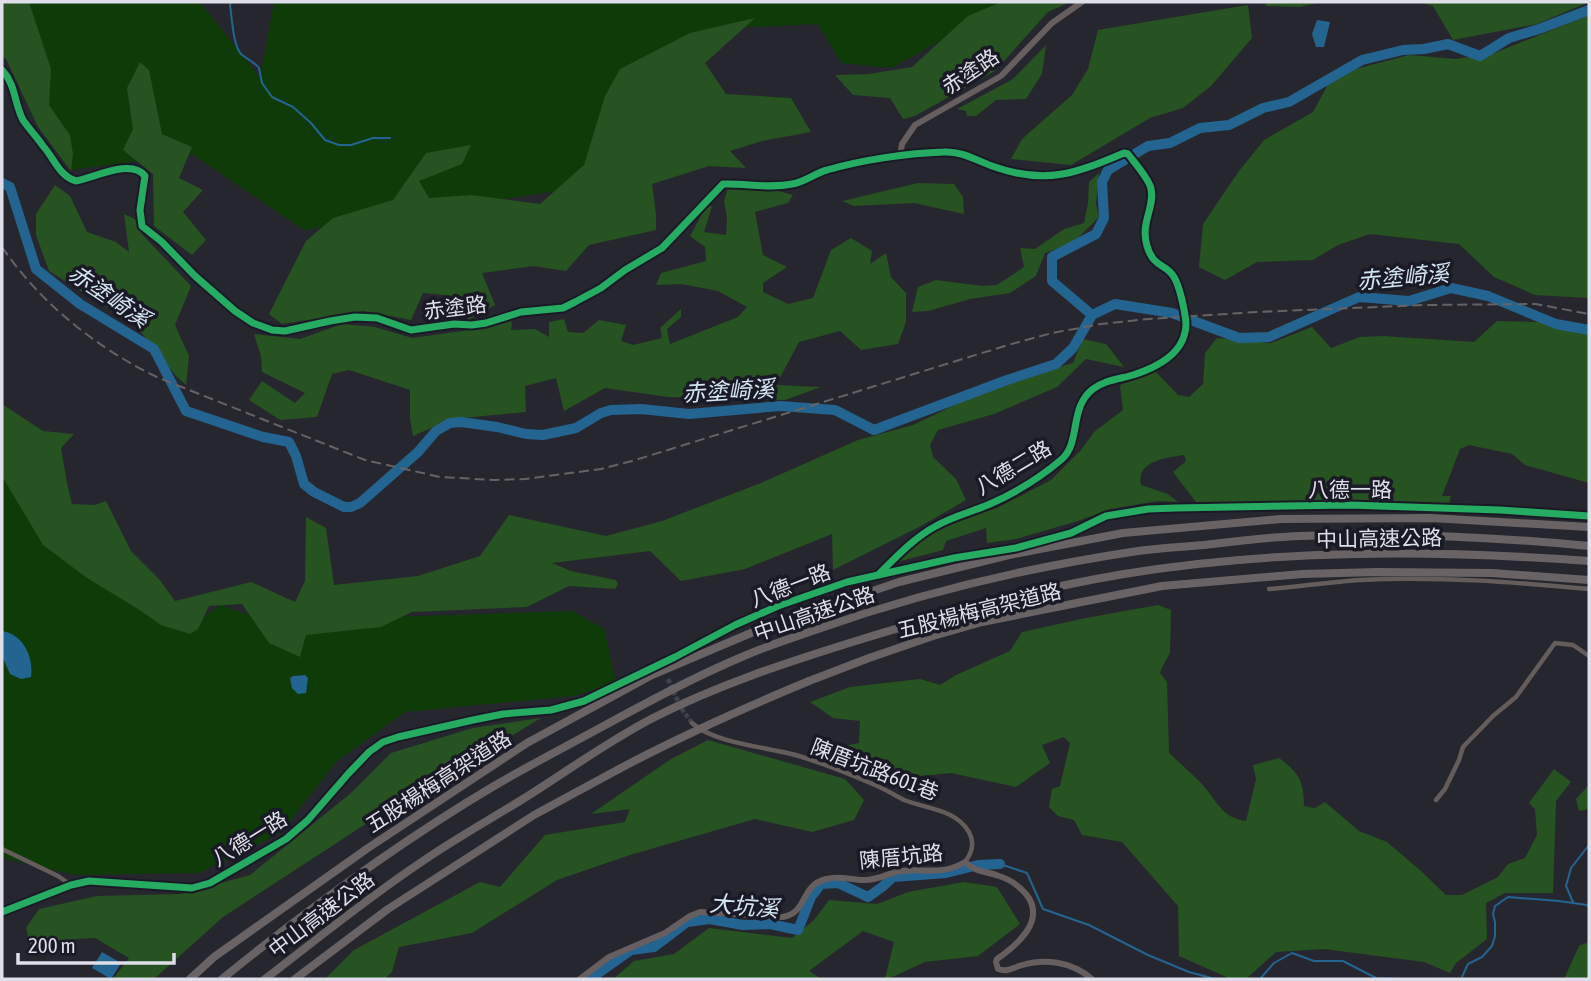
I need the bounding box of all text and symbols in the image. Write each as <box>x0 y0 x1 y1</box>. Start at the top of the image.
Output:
street label: 赤塗路 <box>937 43 1003 99</box>
water label: 赤塗崎溪 <box>64 259 157 334</box>
water label: 赤塗崎溪 <box>1356 260 1453 294</box>
street label: 赤塗路 <box>422 291 488 323</box>
water label: 赤塗崎溪 <box>681 375 778 406</box>
street label: 八德二路 <box>971 435 1055 499</box>
street label: 八德一路 <box>1308 477 1392 501</box>
street label: 中山高速公路 <box>1316 525 1442 551</box>
street label: 八德一路 <box>746 559 834 611</box>
street label: 五股楊梅高架道路 <box>895 578 1063 642</box>
street label: 中山高速公路 <box>751 581 877 645</box>
street label: 五股楊梅高架道路 <box>361 725 515 837</box>
street label: 陳厝坑路601巷 <box>808 734 942 804</box>
street label: 八德一路 <box>207 806 291 870</box>
street label: 陳厝坑路 <box>858 840 944 872</box>
street label: 中山高速公路 <box>263 867 379 961</box>
water label: 大坑溪 <box>708 890 782 922</box>
scale bar <box>18 922 173 966</box>
text: 200 m <box>28 933 76 957</box>

